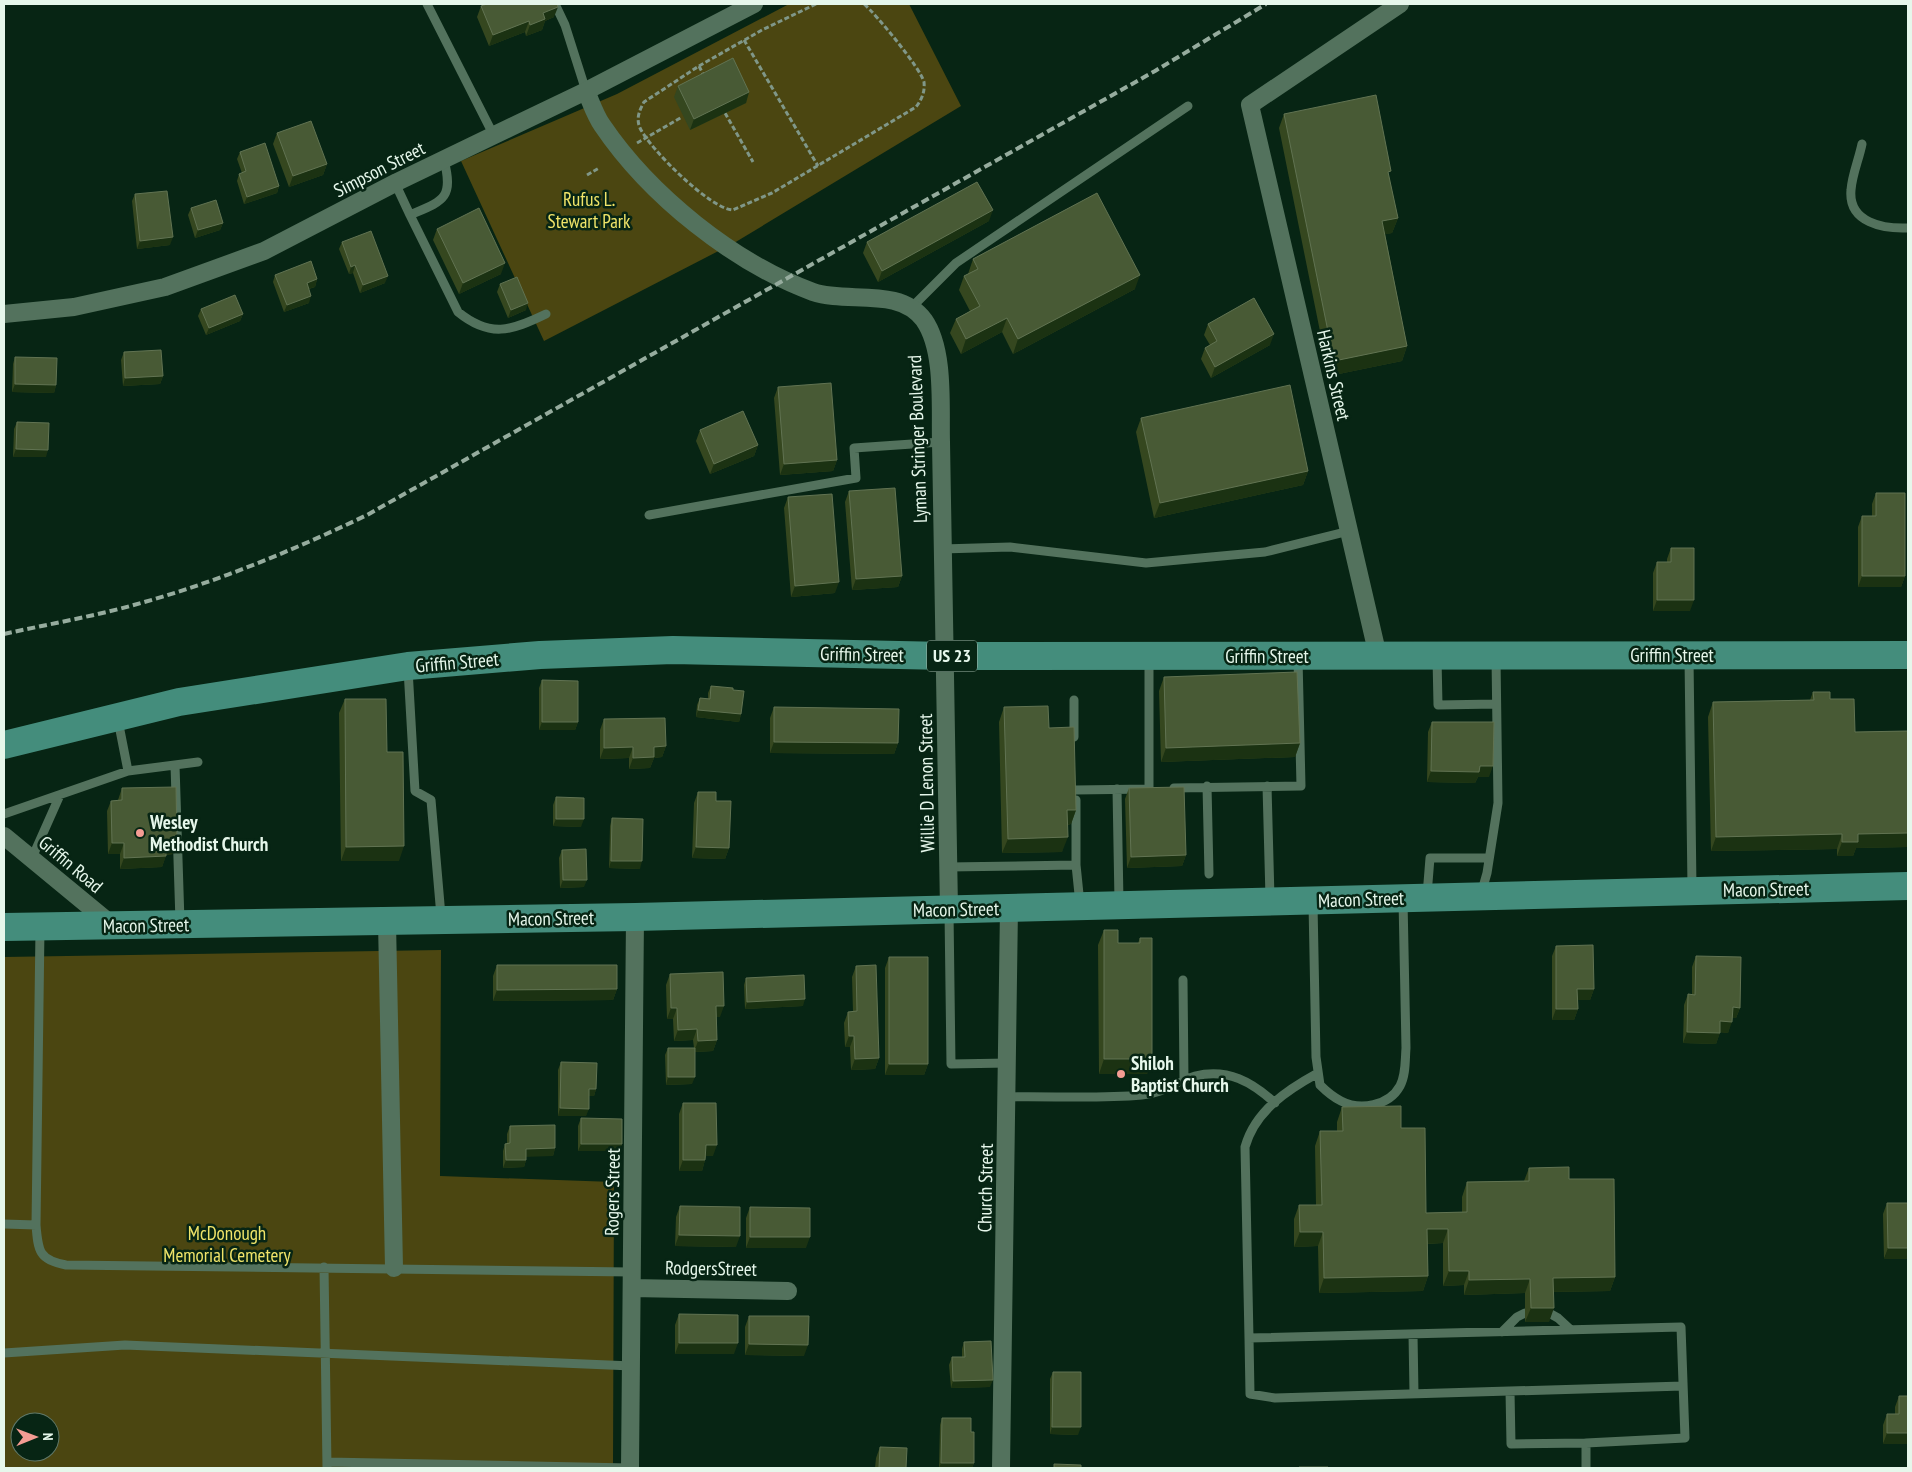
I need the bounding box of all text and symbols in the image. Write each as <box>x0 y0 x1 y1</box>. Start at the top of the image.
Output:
street label: Simpson Street <box>329 135 429 202</box>
park label: Rufus L. Stewart Park <box>548 187 631 233</box>
street label: Harkins Street <box>1312 327 1356 424</box>
street label: Lyman Stringer Boulevard <box>902 355 932 523</box>
road number: US 23 <box>927 640 977 671</box>
street label: Griffin Street <box>820 641 905 667</box>
street label: Griffin Street <box>1630 643 1715 667</box>
street label: Griffin Street <box>1225 644 1310 668</box>
street label: Griffin Street <box>414 646 500 678</box>
street label: Willie D Lenon Street <box>913 713 939 853</box>
place label: Wesley Methodist Church <box>149 810 268 856</box>
marker: Wesley Methodist Church <box>134 827 146 839</box>
street label: Griffin Road <box>34 830 108 898</box>
street label: Macon Street <box>1723 876 1810 902</box>
street label: Macon Street <box>1318 885 1405 912</box>
street label: Macon Street <box>913 896 1000 922</box>
street label: Macon Street <box>508 905 595 931</box>
street label: Macon Street <box>103 912 190 938</box>
place label: Shiloh Baptist Church <box>1131 1051 1229 1097</box>
marker: Shiloh Baptist Church <box>1115 1068 1127 1080</box>
street label: Church Street <box>972 1143 998 1233</box>
street label: Rogers Street <box>599 1147 625 1236</box>
park label: McDonough Memorial Cemetery <box>163 1221 292 1267</box>
street label: RodgersStreet <box>665 1255 758 1281</box>
north arrow <box>10 1412 60 1462</box>
text: N <box>39 1433 57 1441</box>

